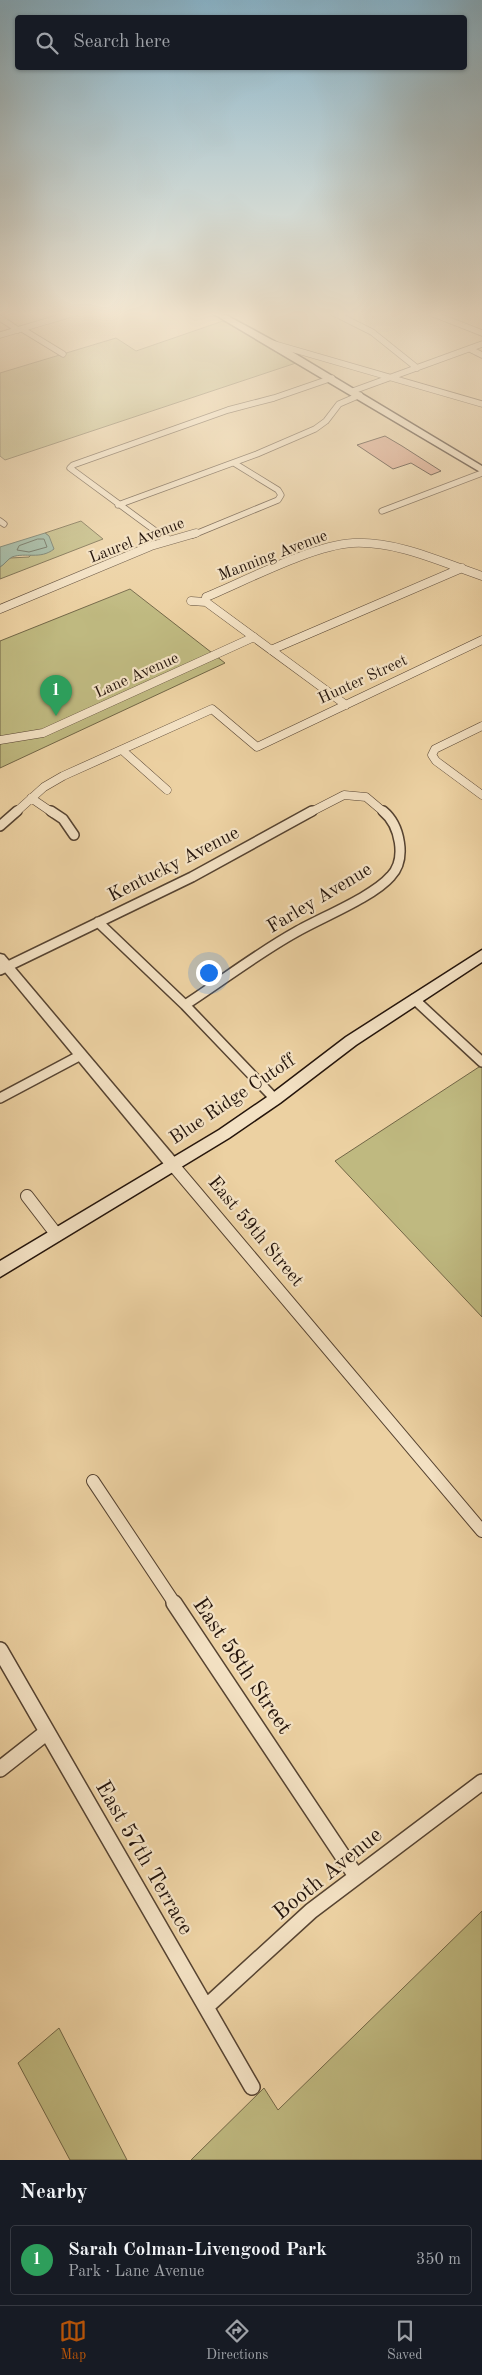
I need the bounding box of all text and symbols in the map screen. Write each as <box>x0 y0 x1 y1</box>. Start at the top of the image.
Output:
search box <box>15 15 467 70</box>
icon: search <box>33 29 61 57</box>
text: Search here <box>73 33 170 52</box>
street label: Laurel Avenue <box>87 515 187 567</box>
street label: Manning Avenue <box>216 528 330 584</box>
street label: Lane Avenue <box>93 650 181 702</box>
street label: Hunter Street <box>316 652 410 708</box>
pin: 1 <box>40 675 72 716</box>
street label: Kentucky Avenue <box>106 824 242 906</box>
street label: Farley Avenue <box>264 860 376 938</box>
your location <box>196 960 222 986</box>
street label: Blue Ridge Cutoff <box>167 1051 300 1149</box>
street label: East 59th Street <box>204 1173 306 1291</box>
street label: East 58th Street <box>188 1594 296 1738</box>
street label: East 57th Terrace <box>91 1777 197 1939</box>
street label: Booth Avenue <box>270 1824 386 1924</box>
text: Nearby <box>20 2182 88 2203</box>
text: Sarah Colman-Livengood Park <box>68 2241 327 2260</box>
text: 1 <box>32 2252 42 2268</box>
text: 350 m <box>416 2252 461 2268</box>
text: Park · Lane Avenue <box>68 2264 204 2280</box>
tab: Map <box>59 2317 87 2364</box>
tab: Directions <box>206 2317 268 2364</box>
tab: Saved <box>387 2317 423 2364</box>

